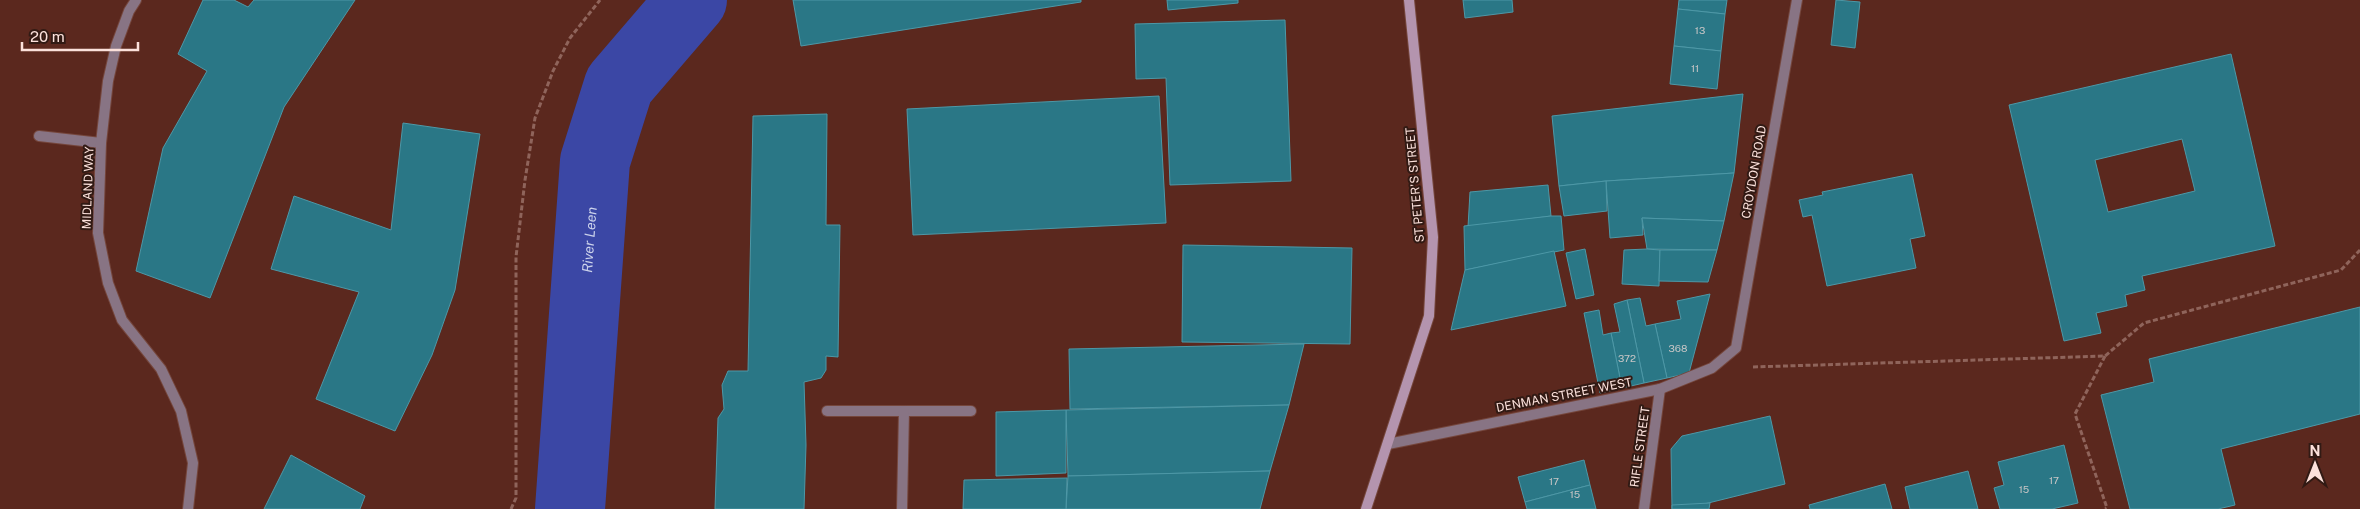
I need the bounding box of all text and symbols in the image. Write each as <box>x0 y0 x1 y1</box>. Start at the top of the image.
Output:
scale bar <box>22 20 139 52</box>
house number: 13 <box>1695 24 1705 36</box>
text: 20 m <box>30 28 65 45</box>
house number: 11 <box>1691 62 1699 74</box>
street label: CROYDON ROAD <box>1739 124 1769 220</box>
street label: ST PETER'S STREET <box>1403 127 1427 243</box>
street label: MIDLAND WAY <box>80 146 96 230</box>
water label: River Leen <box>579 206 600 273</box>
house number: 368 <box>1669 342 1687 354</box>
house number: 372 <box>1618 352 1636 364</box>
street label: DENMAN STREET WEST <box>1495 375 1633 415</box>
street label: RIFLE STREET <box>1627 406 1653 488</box>
north arrow <box>2290 439 2340 489</box>
text: N <box>2310 443 2320 459</box>
house number: 17 <box>2049 474 2059 486</box>
house number: 17 <box>1549 475 1559 487</box>
house number: 15 <box>2019 483 2029 495</box>
house number: 15 <box>1570 488 1580 500</box>

